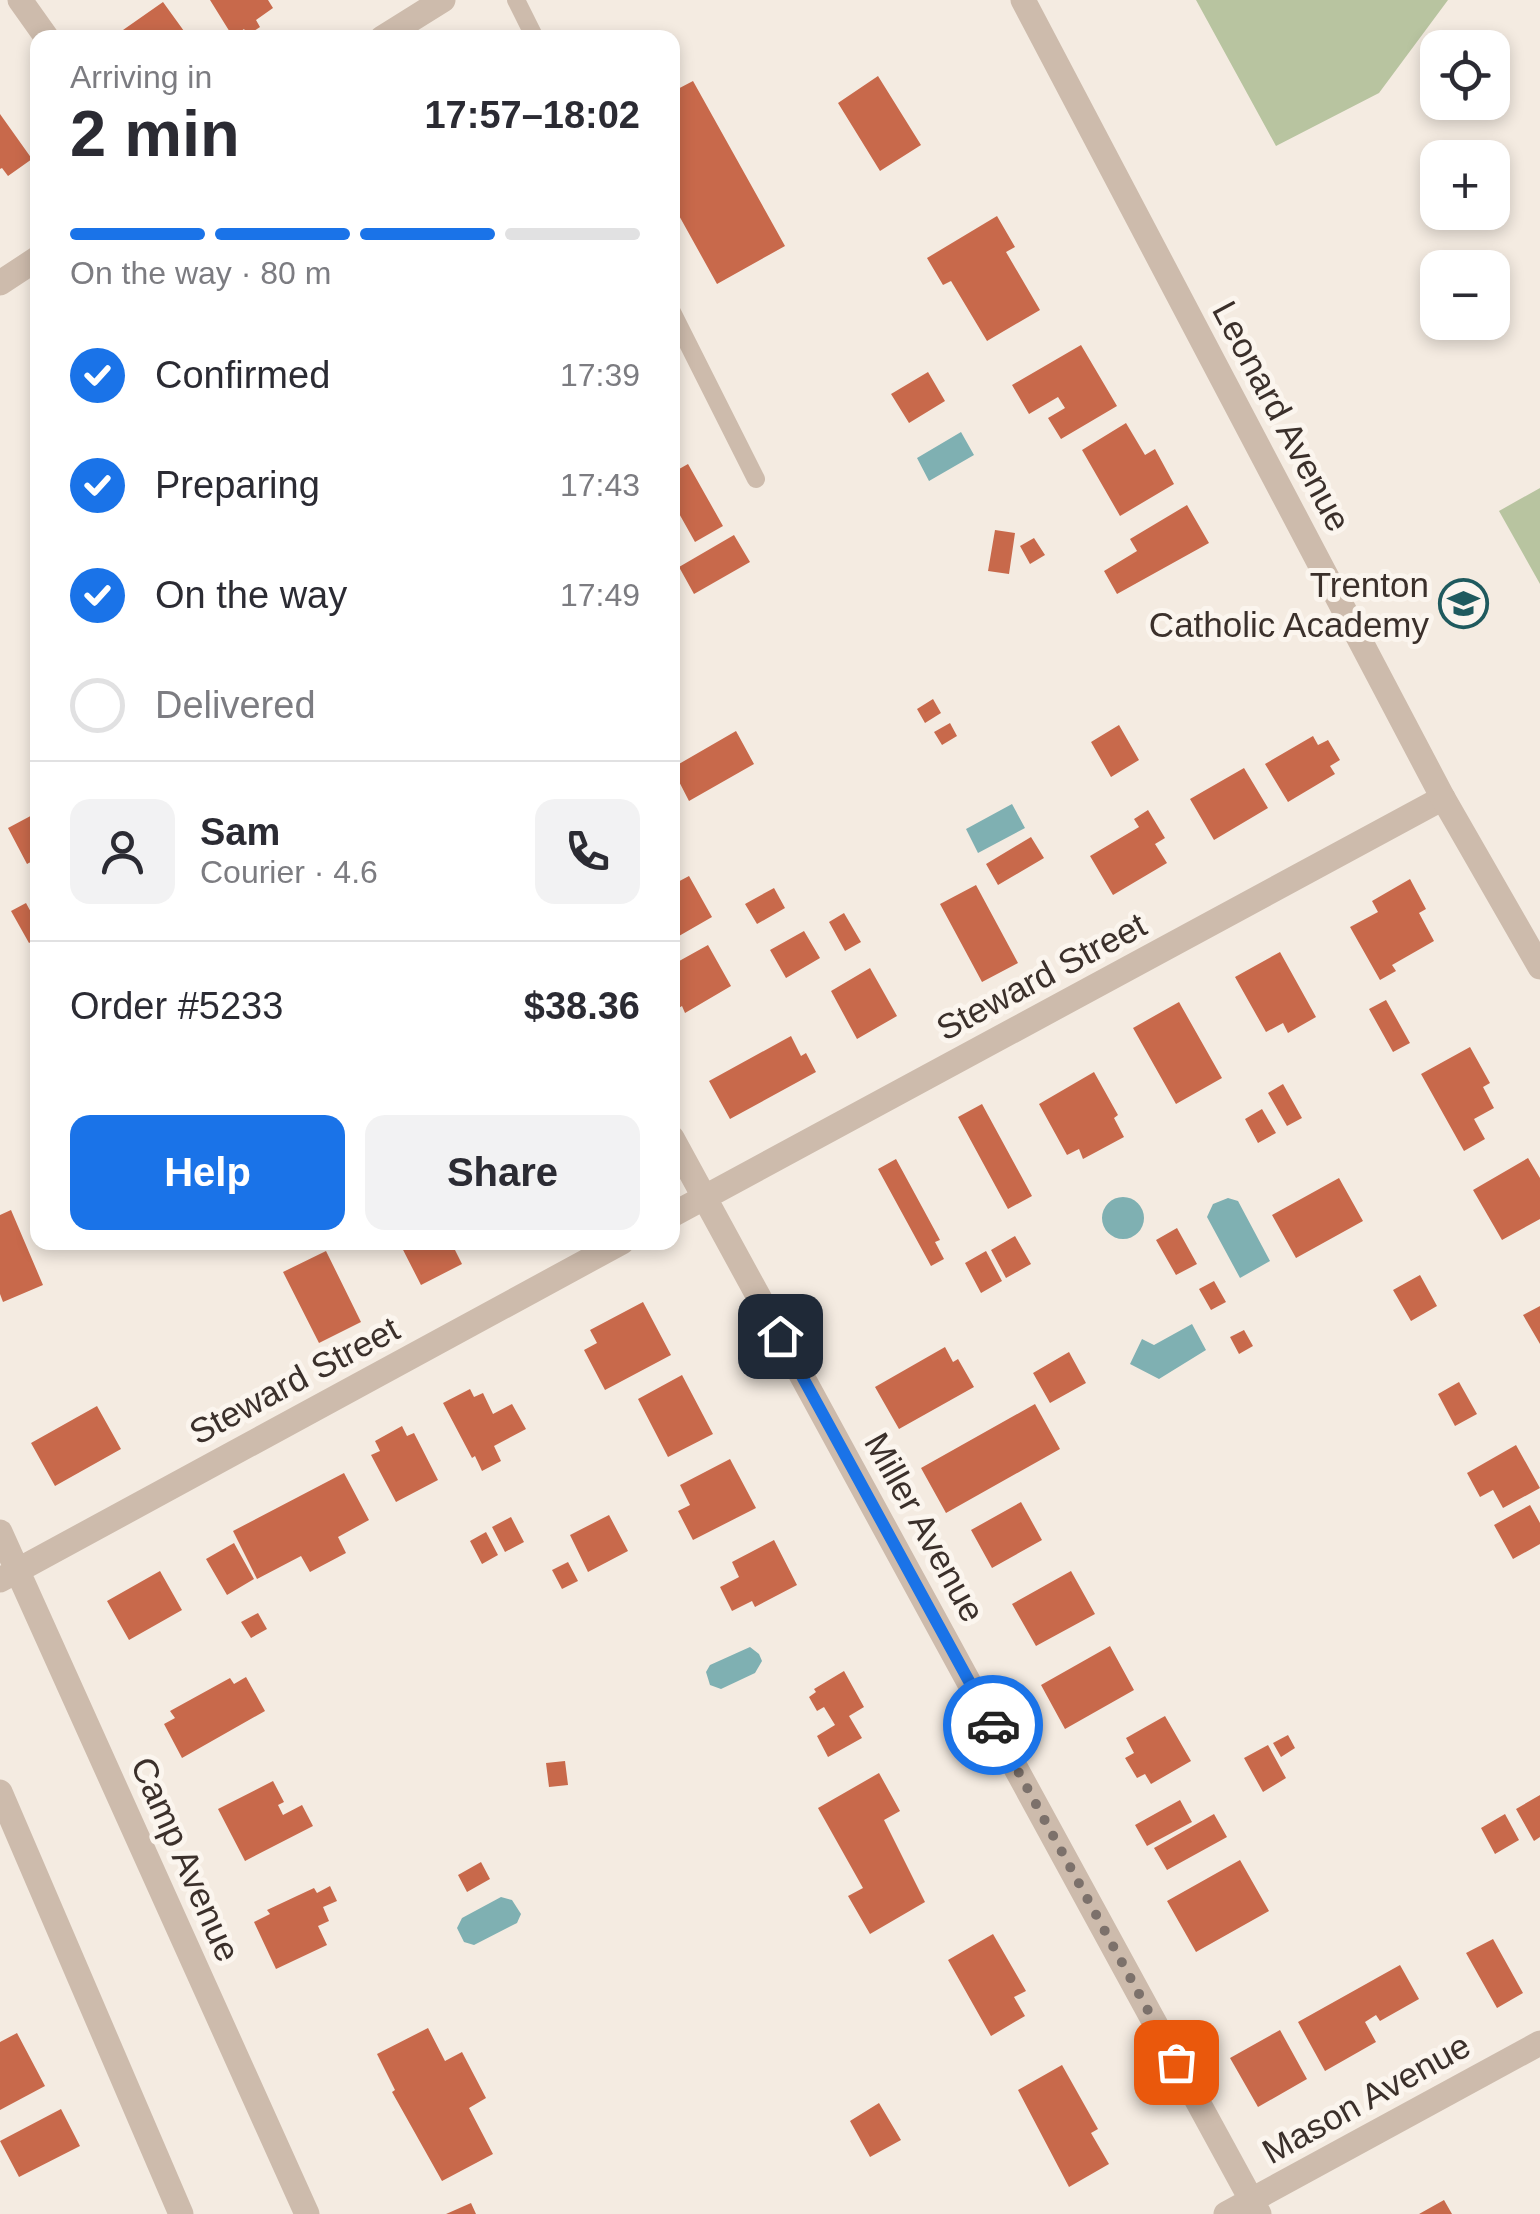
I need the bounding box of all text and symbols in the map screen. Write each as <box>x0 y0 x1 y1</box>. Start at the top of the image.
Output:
map controls <box>1420 30 1510 340</box>
button: locate <box>1420 30 1510 120</box>
text: Arriving in <box>70 59 212 95</box>
text: 17:57–18:02 <box>424 94 640 136</box>
text: 2 min <box>70 97 240 170</box>
button: + <box>1420 140 1510 230</box>
button: − <box>1420 250 1510 340</box>
text: On the way · 80 m <box>70 255 331 291</box>
street label: Leonard Avenue <box>1205 295 1359 537</box>
icon: check <box>70 348 125 403</box>
text: Confirmed <box>155 354 330 396</box>
text: 17:39 <box>560 357 640 393</box>
icon: check <box>70 458 125 513</box>
text: Preparing <box>155 464 320 506</box>
text: 17:43 <box>560 467 640 503</box>
place label: Trenton Catholic Academy <box>1149 565 1429 644</box>
icon: check <box>70 568 125 623</box>
text: On the way <box>155 574 347 616</box>
text: 17:49 <box>560 577 640 613</box>
school or university icon: Trenton Catholic Academy <box>1438 578 1490 630</box>
text: Delivered <box>155 684 316 726</box>
button: person <box>70 799 175 904</box>
button: phone <box>535 799 640 904</box>
text: Sam <box>200 811 280 853</box>
text: Courier · 4.6 <box>200 854 378 890</box>
street label: Steward Street <box>930 904 1153 1048</box>
text: Order #5233 <box>70 985 283 1027</box>
text: $38.36 <box>524 985 640 1027</box>
button: Help <box>70 1115 345 1230</box>
button: Share <box>365 1115 640 1230</box>
pin <box>738 1294 823 1379</box>
street label: Steward Street <box>183 1308 406 1452</box>
icon: home <box>753 1309 808 1364</box>
street label: Miller Avenue <box>857 1426 993 1628</box>
courier <box>943 1675 1043 1775</box>
icon: car <box>966 1698 1021 1753</box>
street label: Camp Avenue <box>124 1751 248 1967</box>
pin <box>1134 2020 1219 2105</box>
street label: Mason Avenue <box>1256 2025 1476 2171</box>
icon: bag <box>1149 2035 1204 2090</box>

